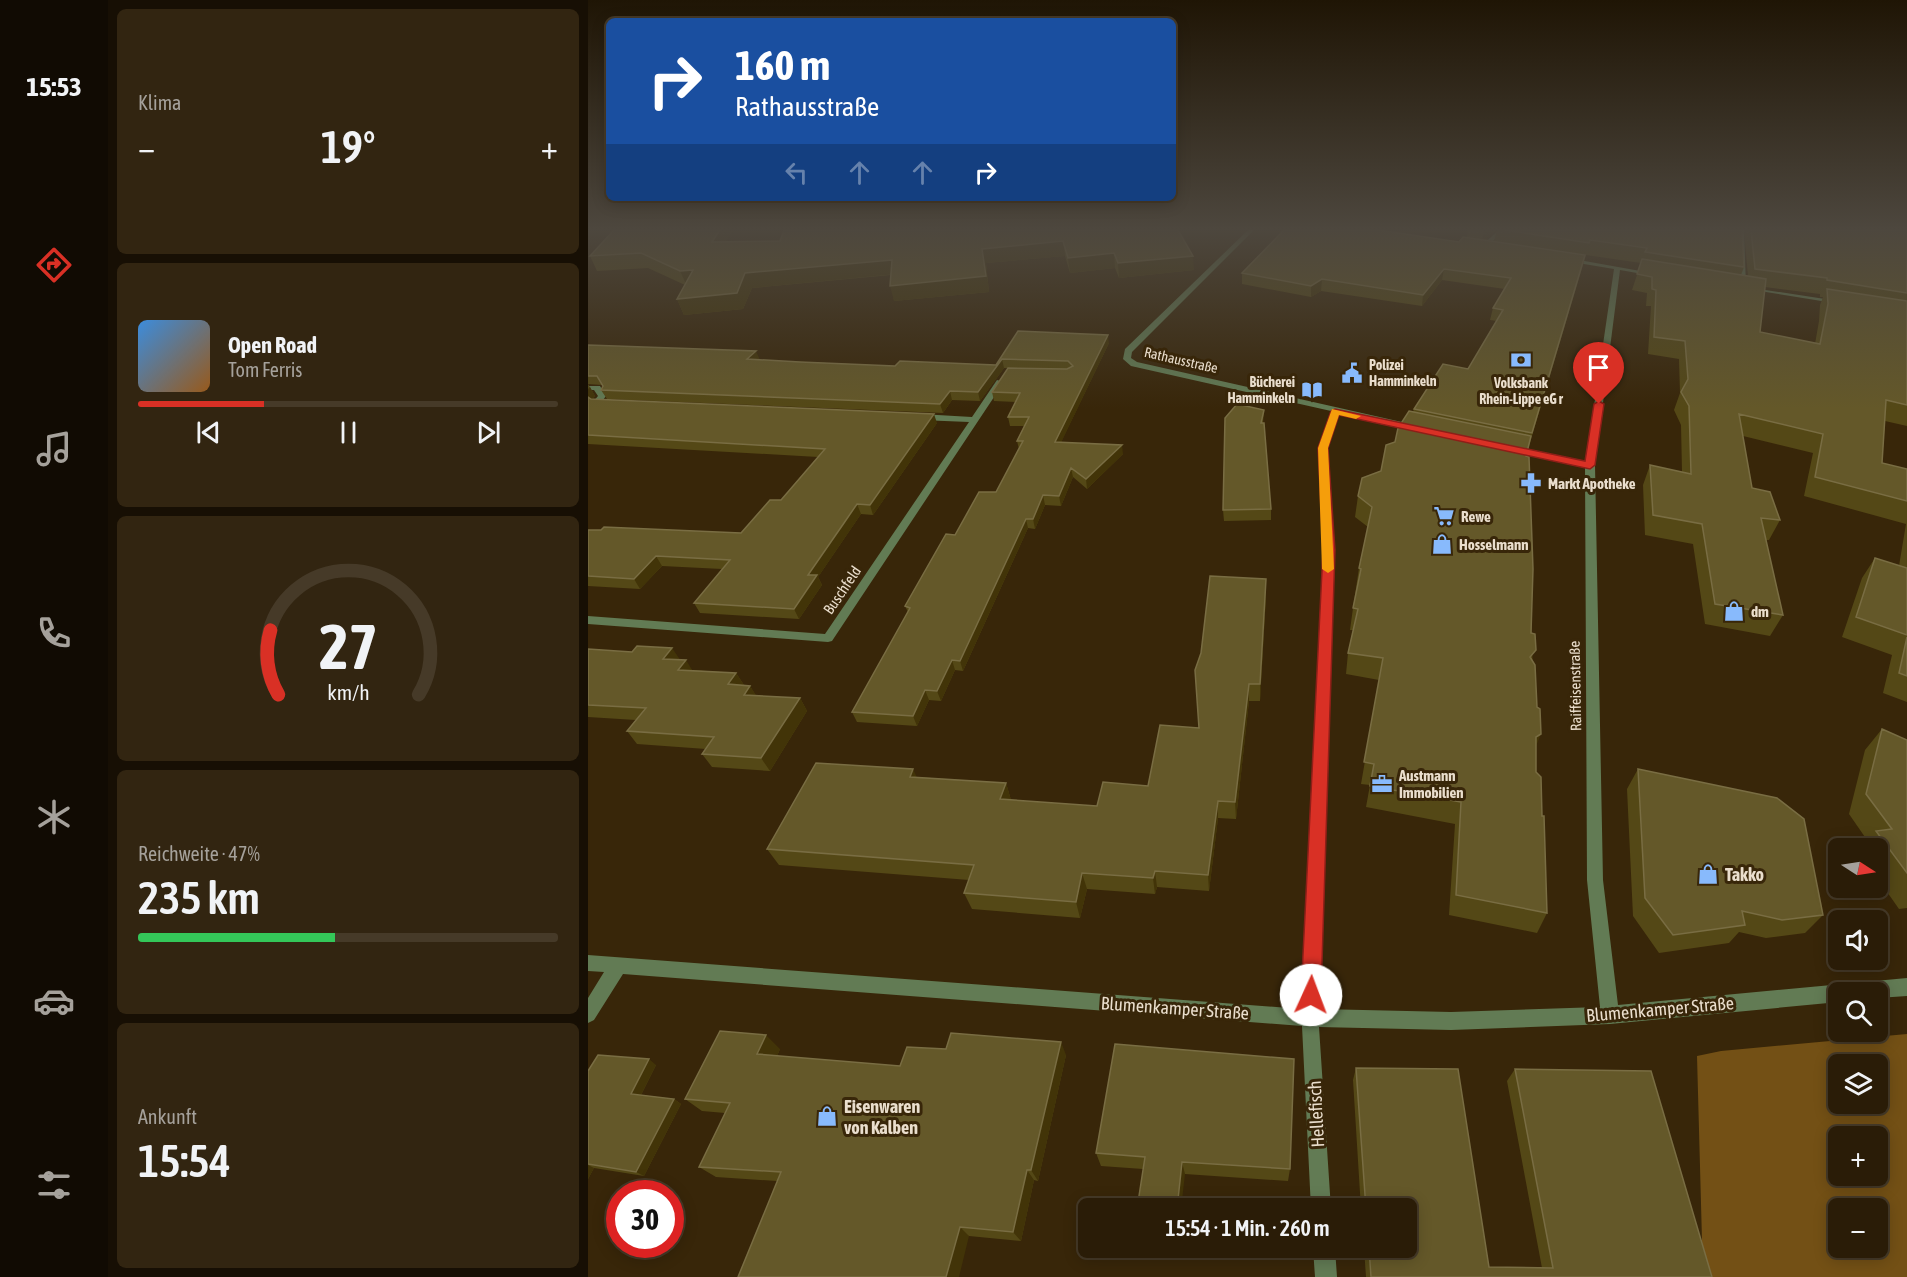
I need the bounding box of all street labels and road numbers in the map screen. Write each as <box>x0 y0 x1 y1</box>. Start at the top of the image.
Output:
street label: Rathausstraße <box>1143 344 1219 376</box>
street label: Buschfeld <box>820 563 864 617</box>
street label: Raiffeisenstraße <box>1566 641 1584 731</box>
street label: Blumenkamper Straße <box>1100 992 1250 1024</box>
street label: Blumenkamper Straße <box>1585 992 1735 1026</box>
street label: Hellefisch <box>1304 1080 1328 1148</box>

